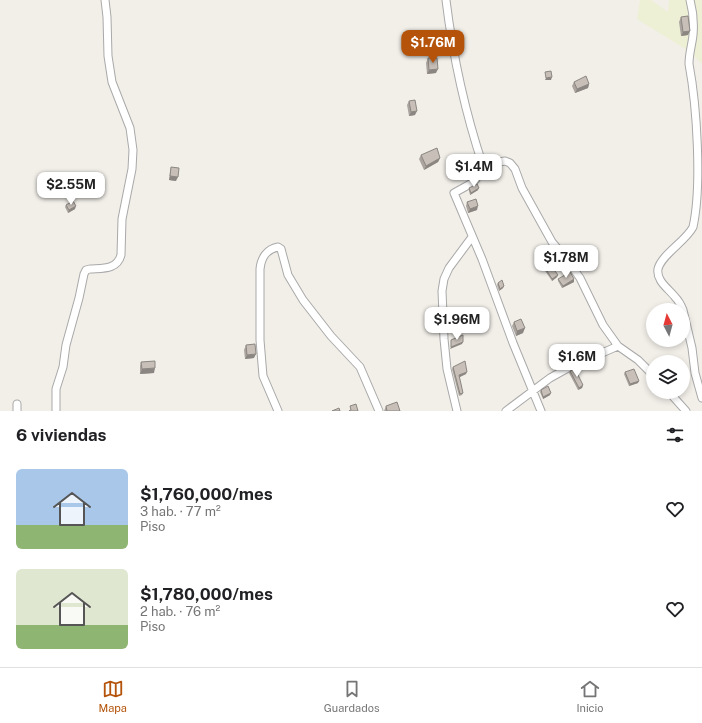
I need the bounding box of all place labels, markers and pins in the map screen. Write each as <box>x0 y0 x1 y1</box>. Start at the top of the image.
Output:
pin: $1.76M <box>400 30 466 64</box>
pin: $1.4M <box>446 154 502 188</box>
pin: $2.55M <box>38 172 104 206</box>
pin: $1.78M <box>533 245 599 279</box>
pin: $1.96M <box>424 307 490 341</box>
pin: $1.6M <box>549 344 605 378</box>

